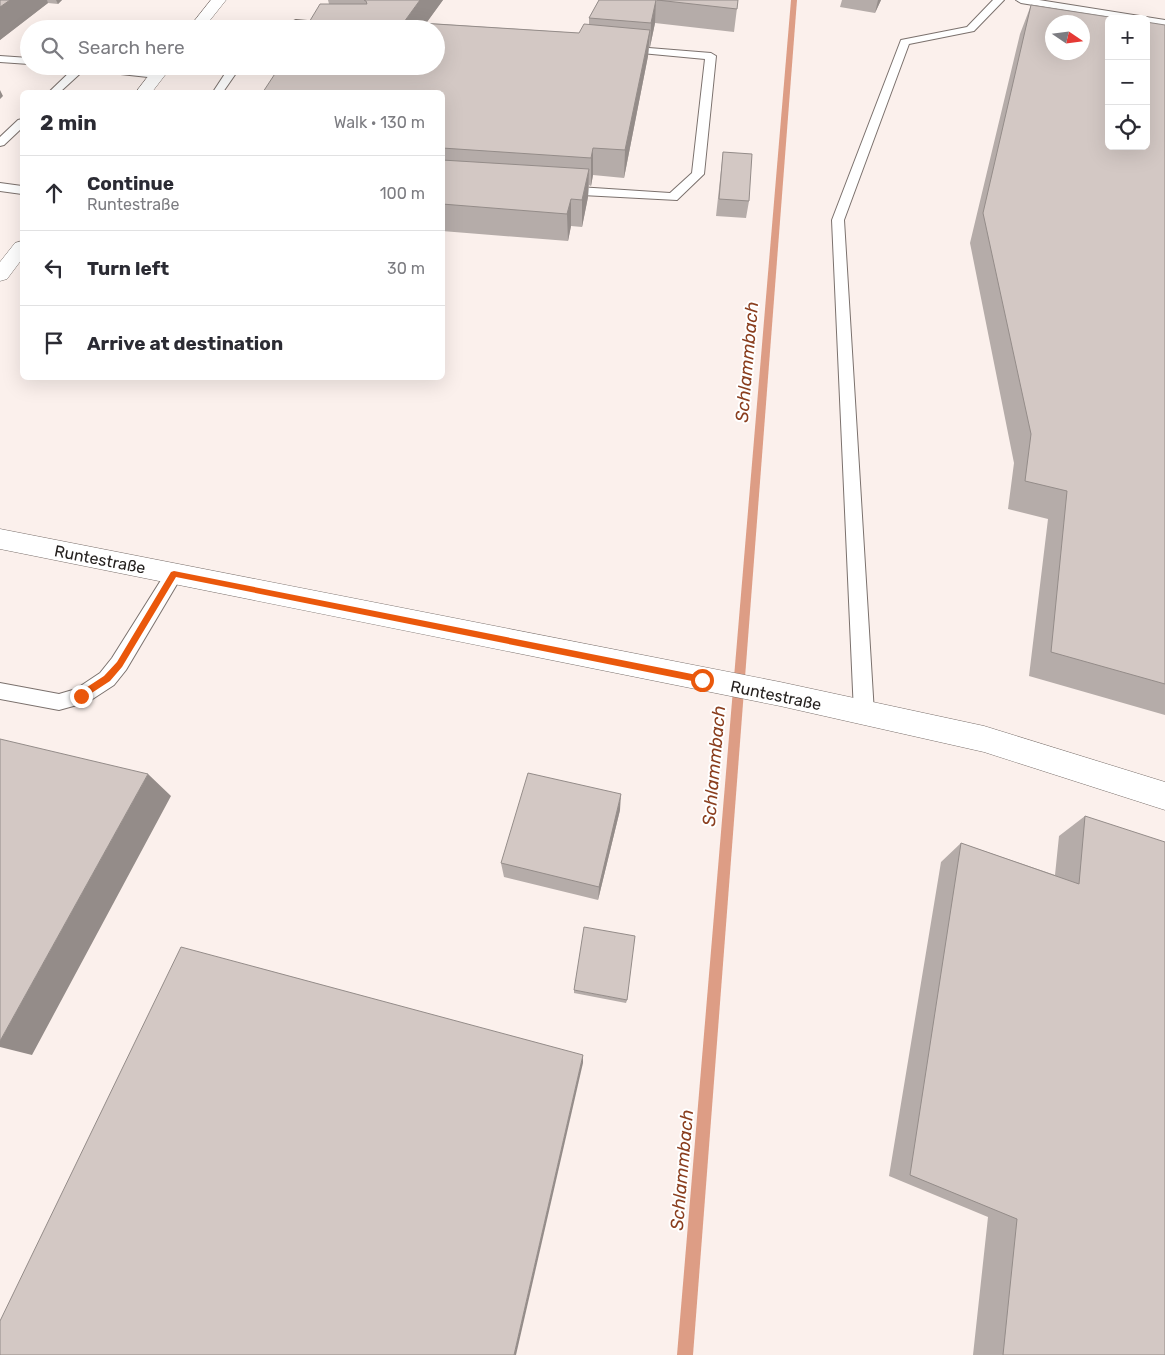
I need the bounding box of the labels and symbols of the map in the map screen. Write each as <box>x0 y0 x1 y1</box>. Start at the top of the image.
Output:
north arrow <box>1045 15 1090 60</box>
water label: Schlammbach <box>731 301 763 423</box>
street label: Runtestraße <box>53 541 147 578</box>
route start <box>691 669 714 692</box>
street label: Runtestraße <box>729 677 823 714</box>
route end <box>70 685 93 708</box>
water label: Schlammbach <box>698 705 730 827</box>
water label: Schlammbach <box>666 1109 698 1231</box>

